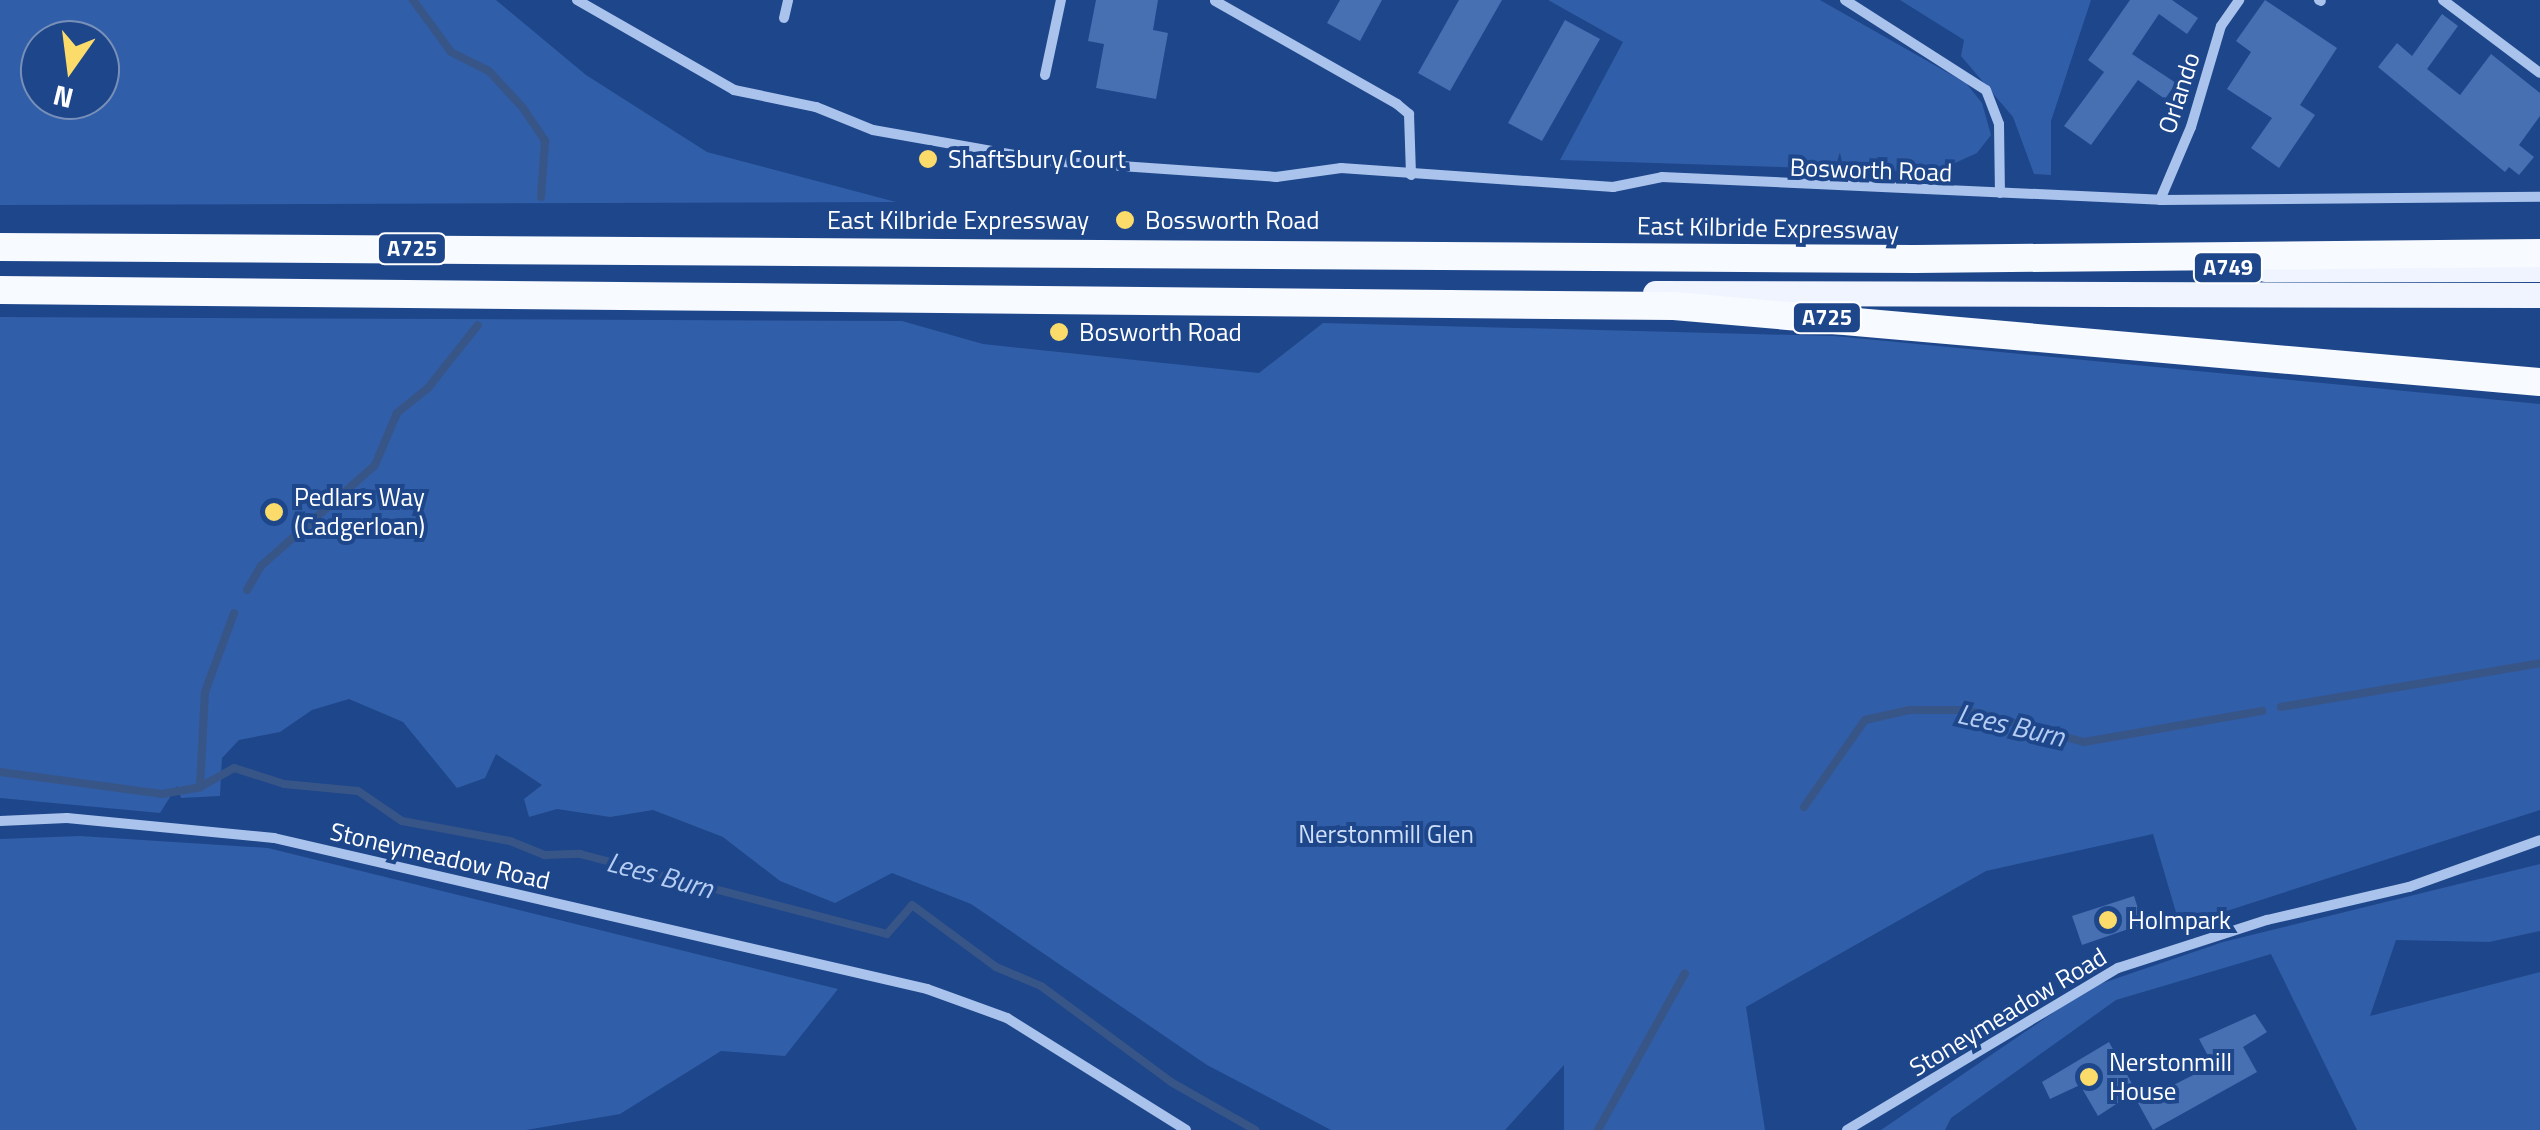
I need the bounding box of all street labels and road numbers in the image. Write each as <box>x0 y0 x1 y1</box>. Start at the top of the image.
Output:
street label: Orlando <box>2152 49 2206 137</box>
street label: Bosworth Road <box>1789 152 1953 188</box>
street label: East Kilbride Expressway <box>827 205 1089 235</box>
street label: East Kilbride Expressway <box>1637 211 1899 245</box>
road number: A725 <box>374 232 450 266</box>
road number: A749 <box>2190 251 2266 285</box>
road number: A725 <box>1790 301 1864 335</box>
street label: Stoneymeadow Road <box>327 816 553 896</box>
street label: Stoneymeadow Road <box>1904 941 2112 1083</box>

